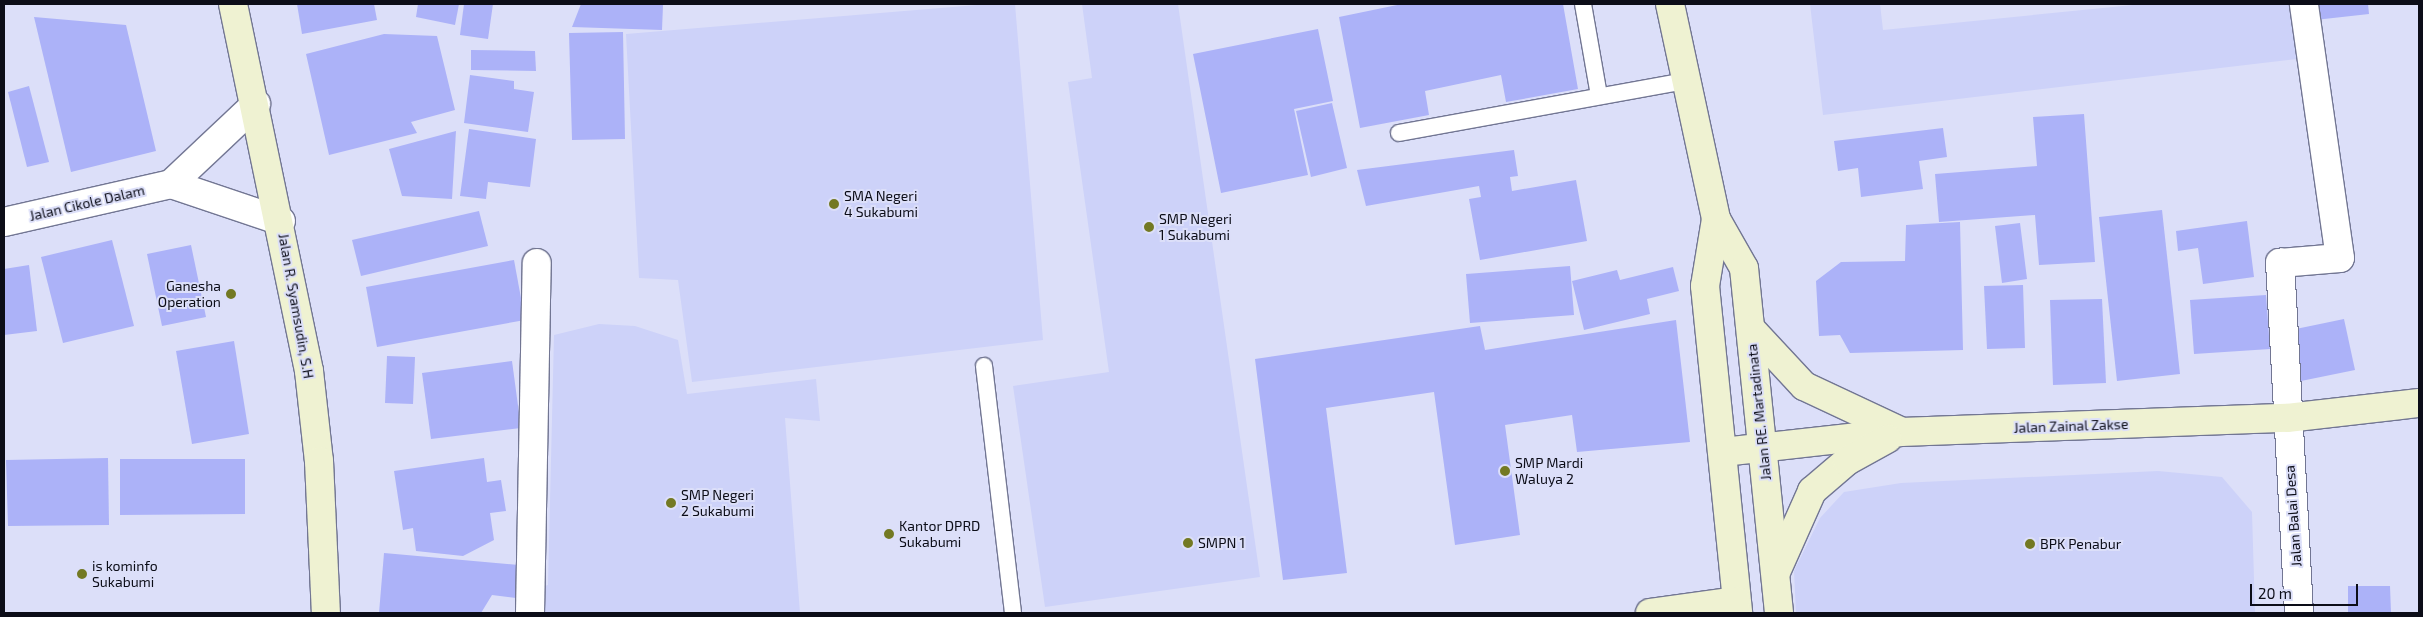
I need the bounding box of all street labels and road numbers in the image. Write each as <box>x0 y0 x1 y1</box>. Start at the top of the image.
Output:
street label: Jalan Cikole Dalam <box>28 182 146 224</box>
street label: Jalan R. Syamsudin, S.H <box>275 232 317 380</box>
street label: Jalan RE. Martadinata <box>1743 343 1775 481</box>
street label: Jalan Zainal Zakse <box>2013 416 2129 436</box>
street label: Jalan Balai Desa <box>2281 465 2305 567</box>

